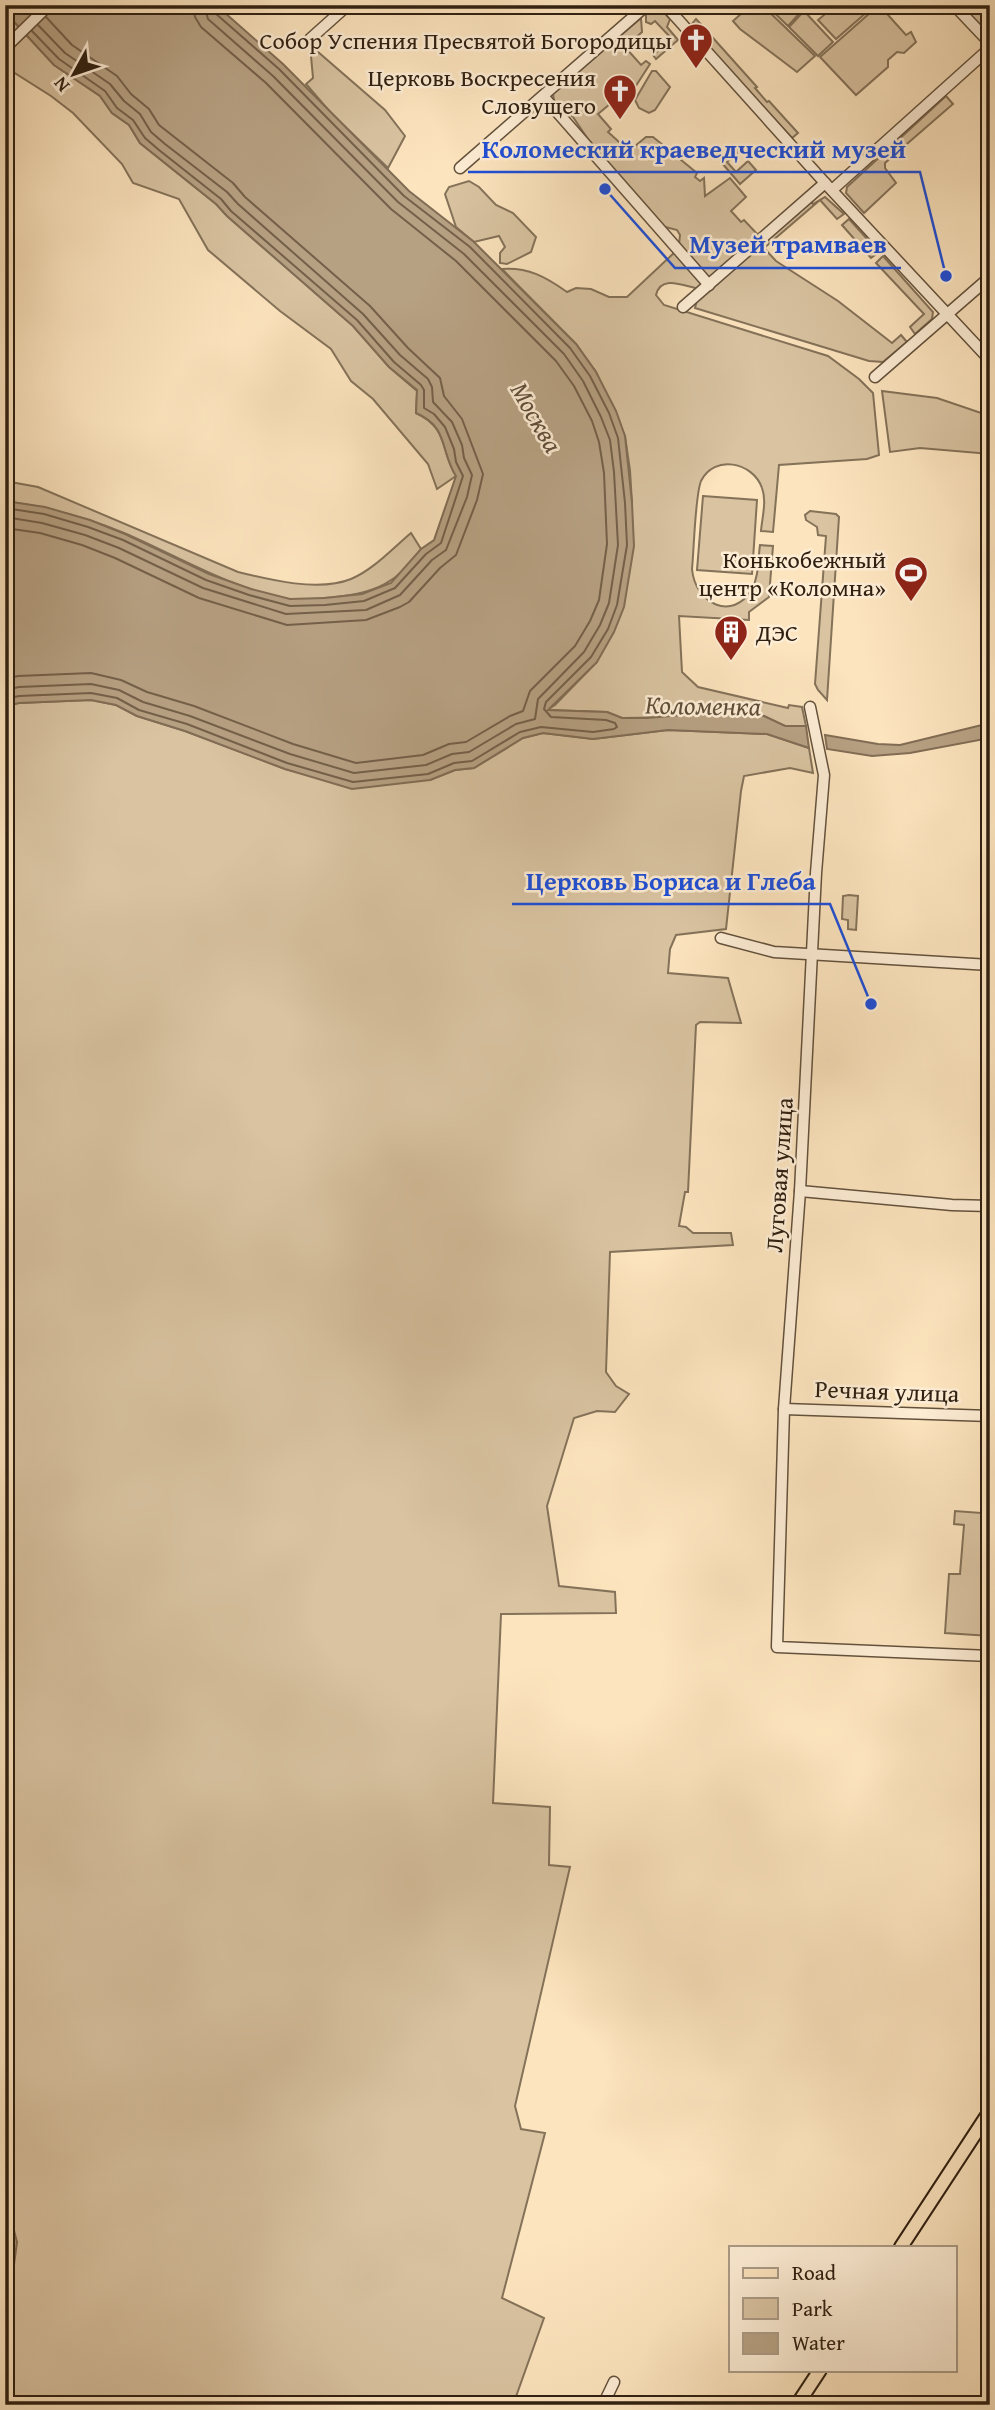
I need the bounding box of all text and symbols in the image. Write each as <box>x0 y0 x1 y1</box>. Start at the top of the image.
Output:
church icon: Собор Успения Пресвятой Богородицы <box>677 21 715 70</box>
place label: Собор Успения Пресвятой Богородицы <box>259 23 672 58</box>
north arrow <box>38 38 108 108</box>
place label: Церковь Воскресения Словущего <box>368 60 596 123</box>
text: N <box>46 71 76 99</box>
church icon: Церковь Воскресения Словущего <box>601 72 639 121</box>
callout: Коломеский краеведческий музей <box>468 125 920 172</box>
text: Коломеский краеведческий музей <box>482 129 906 168</box>
callout: Музей трамваев <box>675 221 901 268</box>
text: Музей трамваев <box>689 224 887 263</box>
water label: Москва <box>501 374 573 460</box>
place label: Конькобежный центр «Коломна» <box>699 542 886 605</box>
sports icon: Конькобежный центр «Коломна» <box>892 554 930 603</box>
building icon: ДЭС <box>712 613 750 662</box>
place label: ДЭС <box>755 615 798 650</box>
water label: Коломенка <box>645 684 761 726</box>
callout: Церковь Бориса и Глеба <box>512 857 830 904</box>
text: Церковь Бориса и Глеба <box>526 861 817 900</box>
street label: Луговая улица <box>756 1096 802 1254</box>
street label: Речная улица <box>814 1371 960 1411</box>
legend <box>729 2246 956 2372</box>
text: Road <box>792 2257 837 2288</box>
text: Park <box>792 2293 833 2324</box>
text: Water <box>792 2327 845 2358</box>

